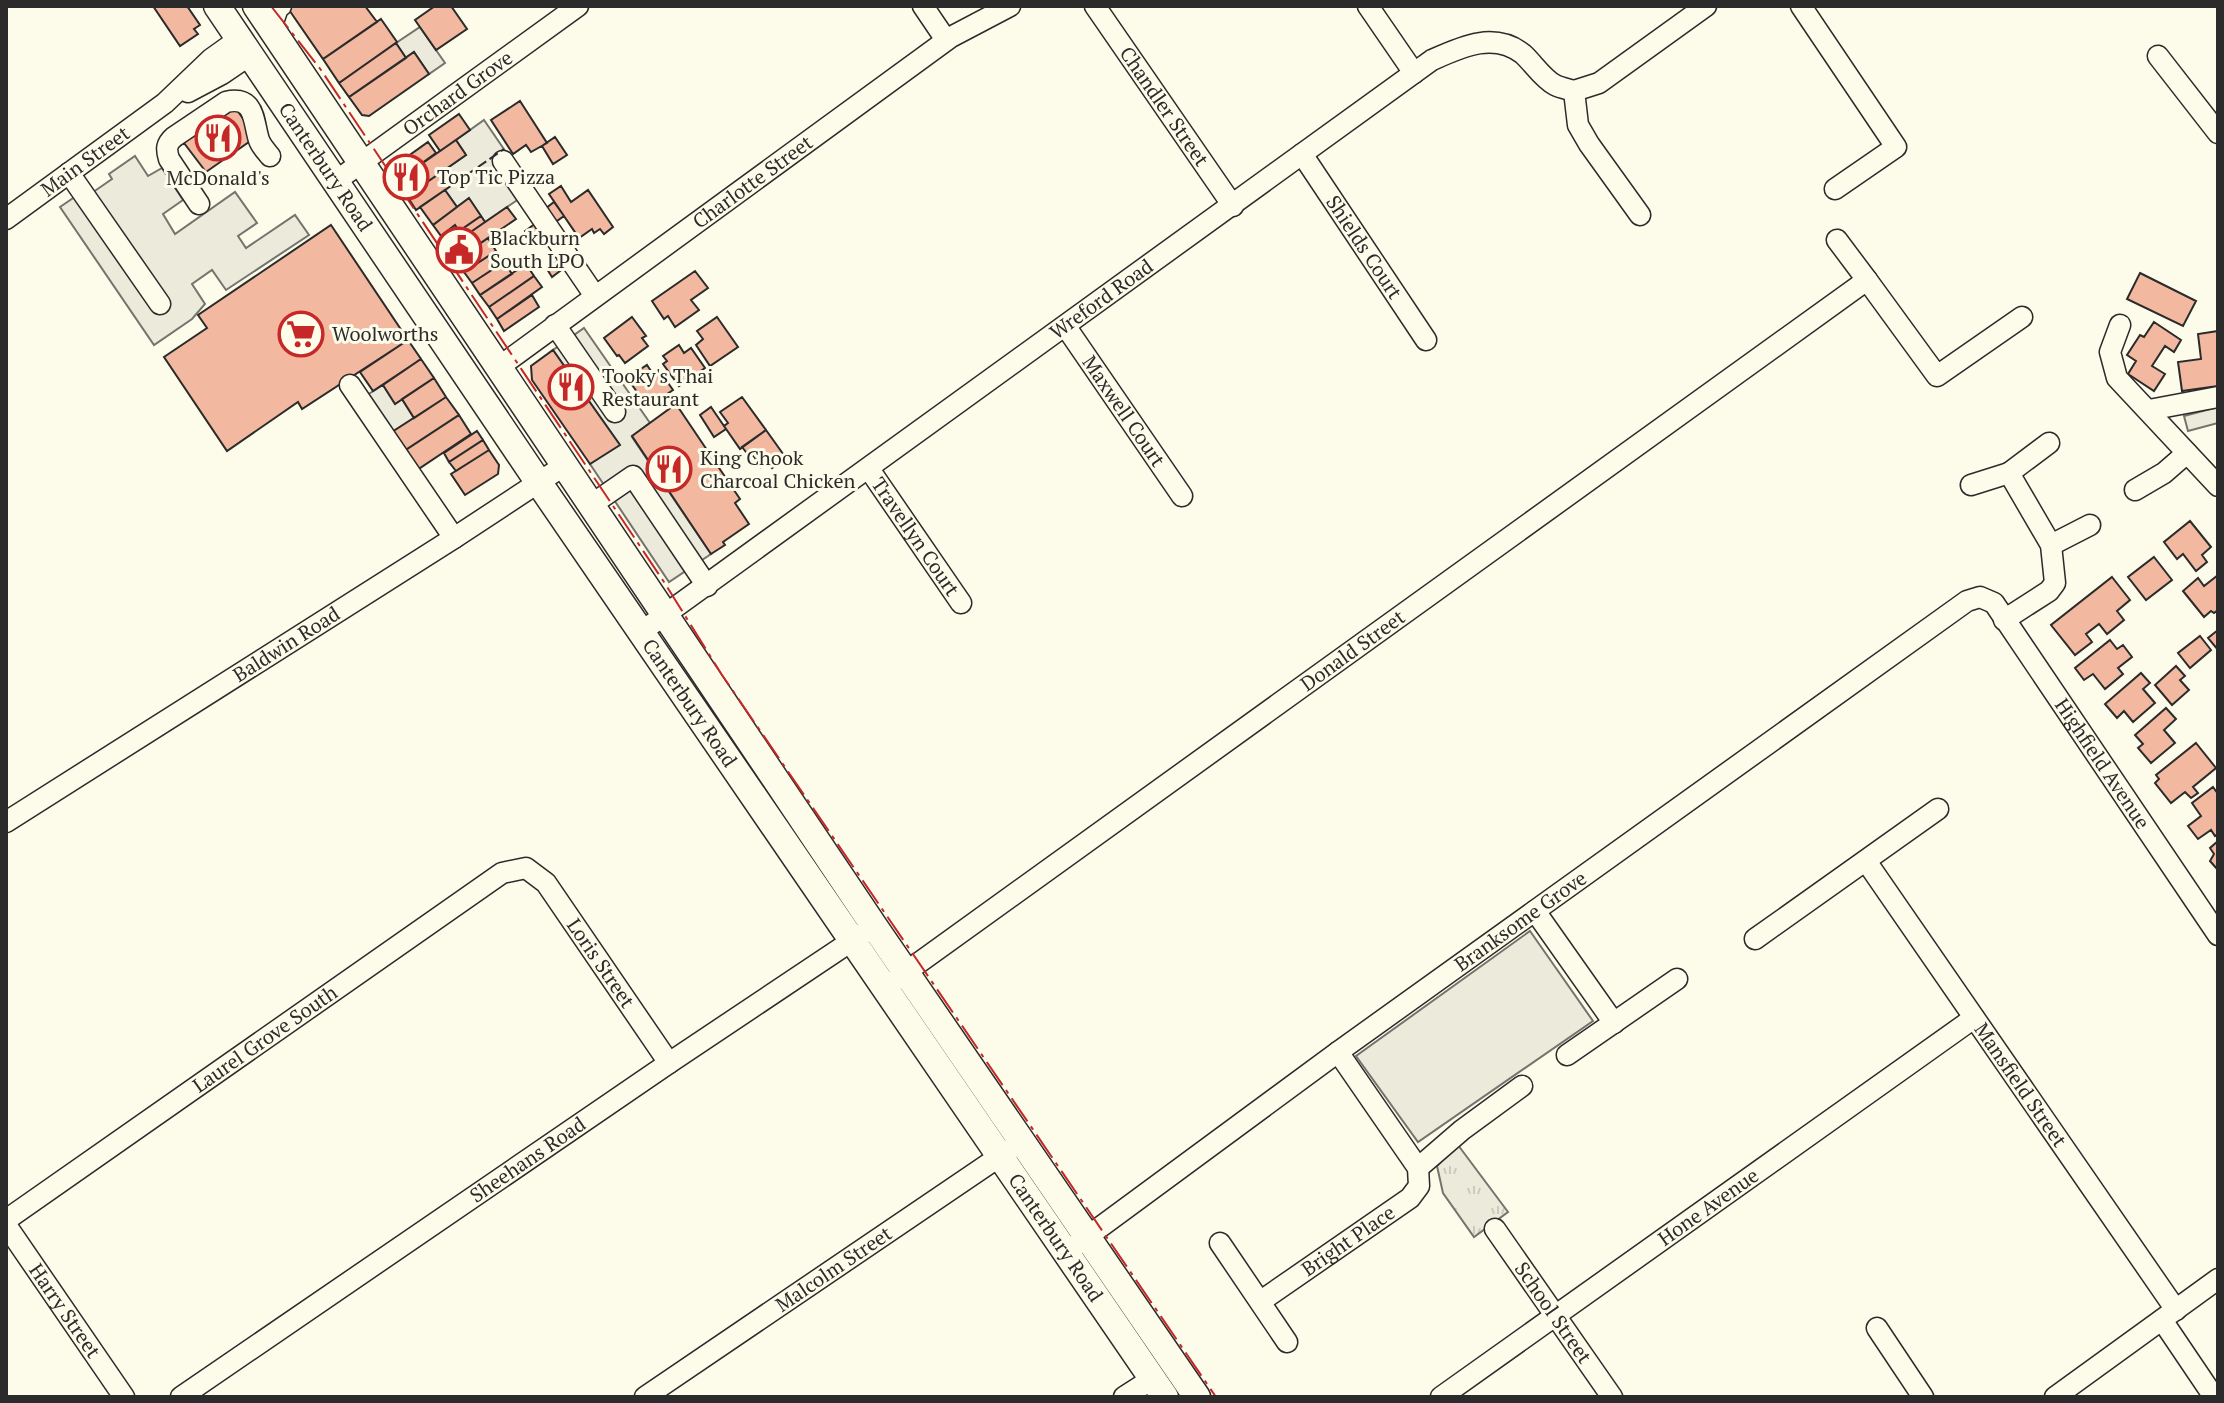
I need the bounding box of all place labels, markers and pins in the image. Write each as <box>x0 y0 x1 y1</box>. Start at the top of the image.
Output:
restaurant icon: McDonald's <box>194 114 242 162</box>
restaurant icon: Top Tic Pizza <box>382 153 430 201</box>
place label: Top Tic Pizza <box>437 163 555 190</box>
place label: McDonald's <box>166 164 270 191</box>
place label: Blackburn South LPO <box>490 224 585 274</box>
public building icon: Blackburn South LPO <box>435 226 483 274</box>
supermarket icon: Woolworths <box>277 310 325 358</box>
place label: Woolworths <box>332 320 438 347</box>
place label: Tooky's Thai Restaurant <box>602 362 713 412</box>
restaurant icon: Tooky's Thai Restaurant <box>547 363 595 411</box>
place label: King Chook Charcoal Chicken <box>700 444 855 494</box>
restaurant icon: King Chook Charcoal Chicken <box>645 445 693 493</box>

